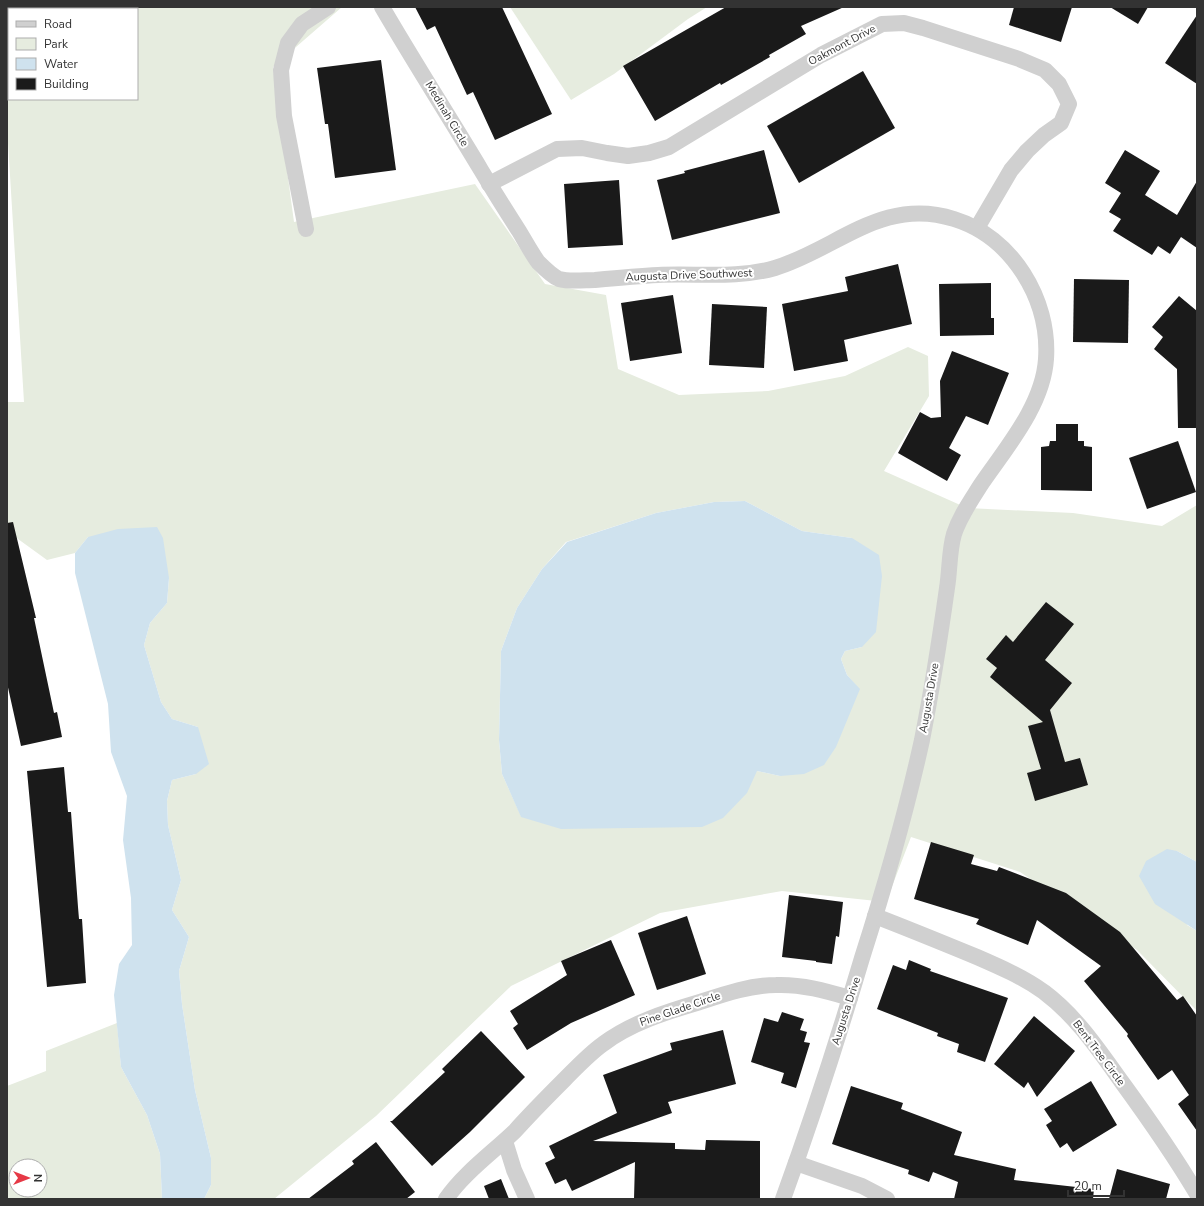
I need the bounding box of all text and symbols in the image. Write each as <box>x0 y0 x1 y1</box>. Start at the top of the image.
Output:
legend <box>8 8 138 100</box>
text: Road <box>44 16 72 32</box>
street label: Oakmont Drive <box>806 21 878 69</box>
text: Park <box>44 36 69 52</box>
text: Water <box>44 56 78 72</box>
text: Building <box>44 76 89 92</box>
street label: Medinah Circle <box>422 79 472 149</box>
street label: Augusta Drive Southwest <box>625 265 753 285</box>
street label: Augusta Drive <box>915 662 943 734</box>
street label: Augusta Drive <box>828 975 864 1047</box>
street label: Pine Glade Circle <box>638 988 723 1030</box>
street label: Bent Tree Circle <box>1069 1017 1129 1089</box>
north arrow <box>8 1158 48 1198</box>
scale bar <box>1068 1172 1124 1198</box>
text: N <box>30 1174 45 1182</box>
text: 20 m <box>1074 1178 1102 1194</box>

